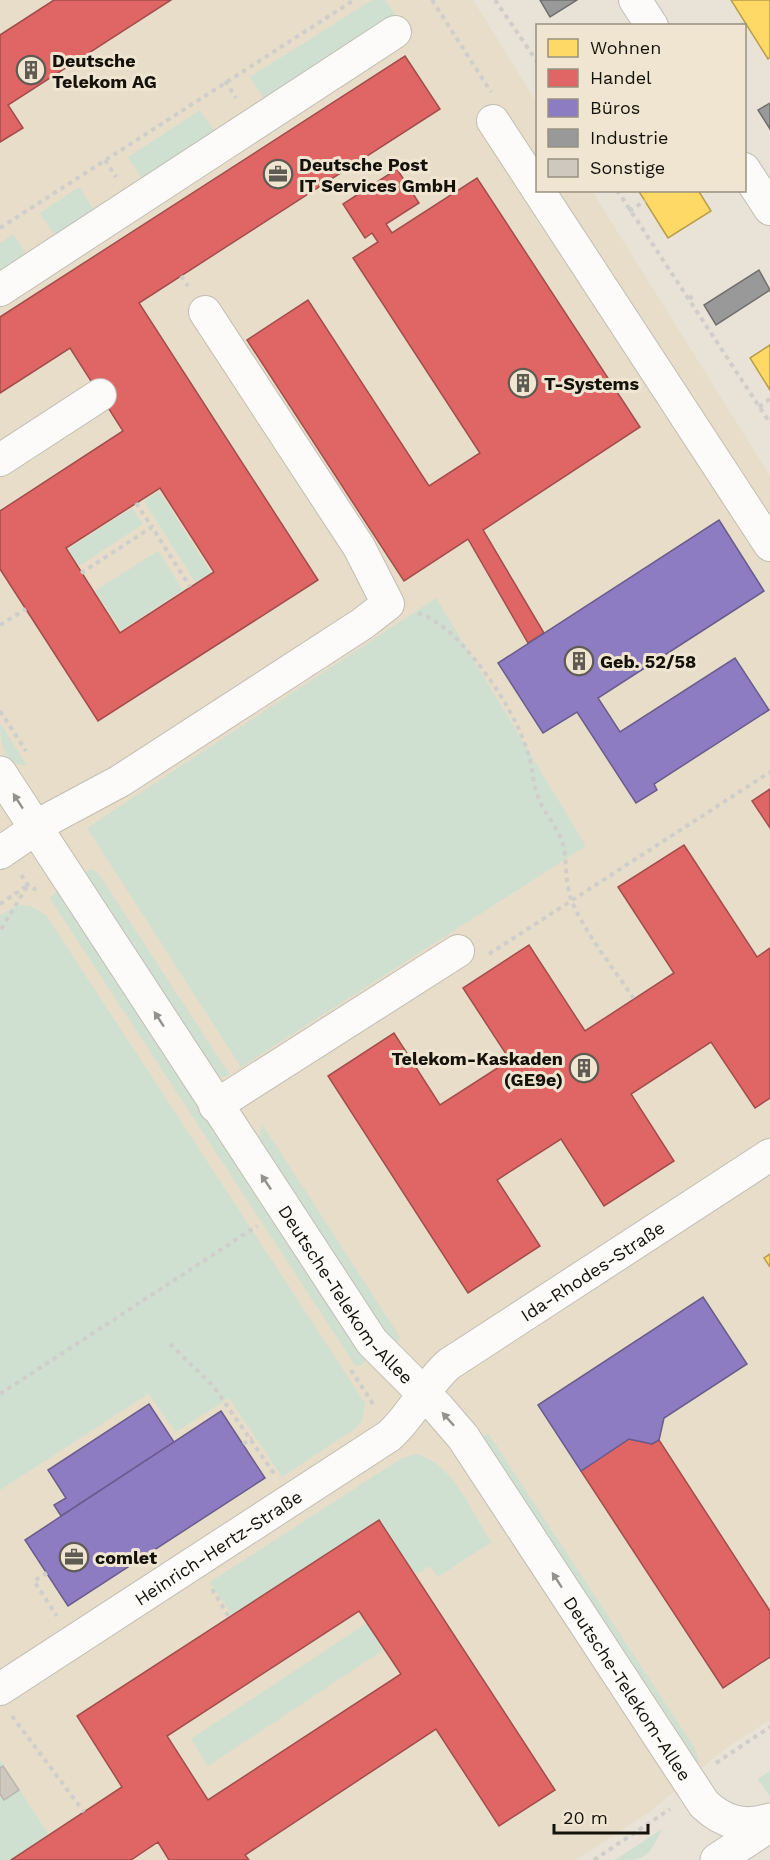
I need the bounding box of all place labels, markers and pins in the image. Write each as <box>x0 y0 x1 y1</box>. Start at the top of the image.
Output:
place label: Deutsche Telekom AG <box>52 50 157 92</box>
building icon: Deutsche Telekom AG <box>15 54 47 86</box>
place label: Deutsche Post IT Services GmbH <box>299 154 456 196</box>
office icon: Deutsche Post IT Services GmbH <box>262 158 294 190</box>
building icon: T-Systems <box>507 367 539 399</box>
place label: T-Systems <box>544 373 640 394</box>
building icon: Geb. 52/58 <box>563 645 595 677</box>
place label: Geb. 52/58 <box>600 651 696 672</box>
place label: Telekom-Kaskaden (GE9e) <box>392 1048 563 1090</box>
building icon: Telekom-Kaskaden (GE9e) <box>568 1052 600 1084</box>
office icon: comlet <box>58 1541 90 1573</box>
place label: comlet <box>95 1547 157 1568</box>

